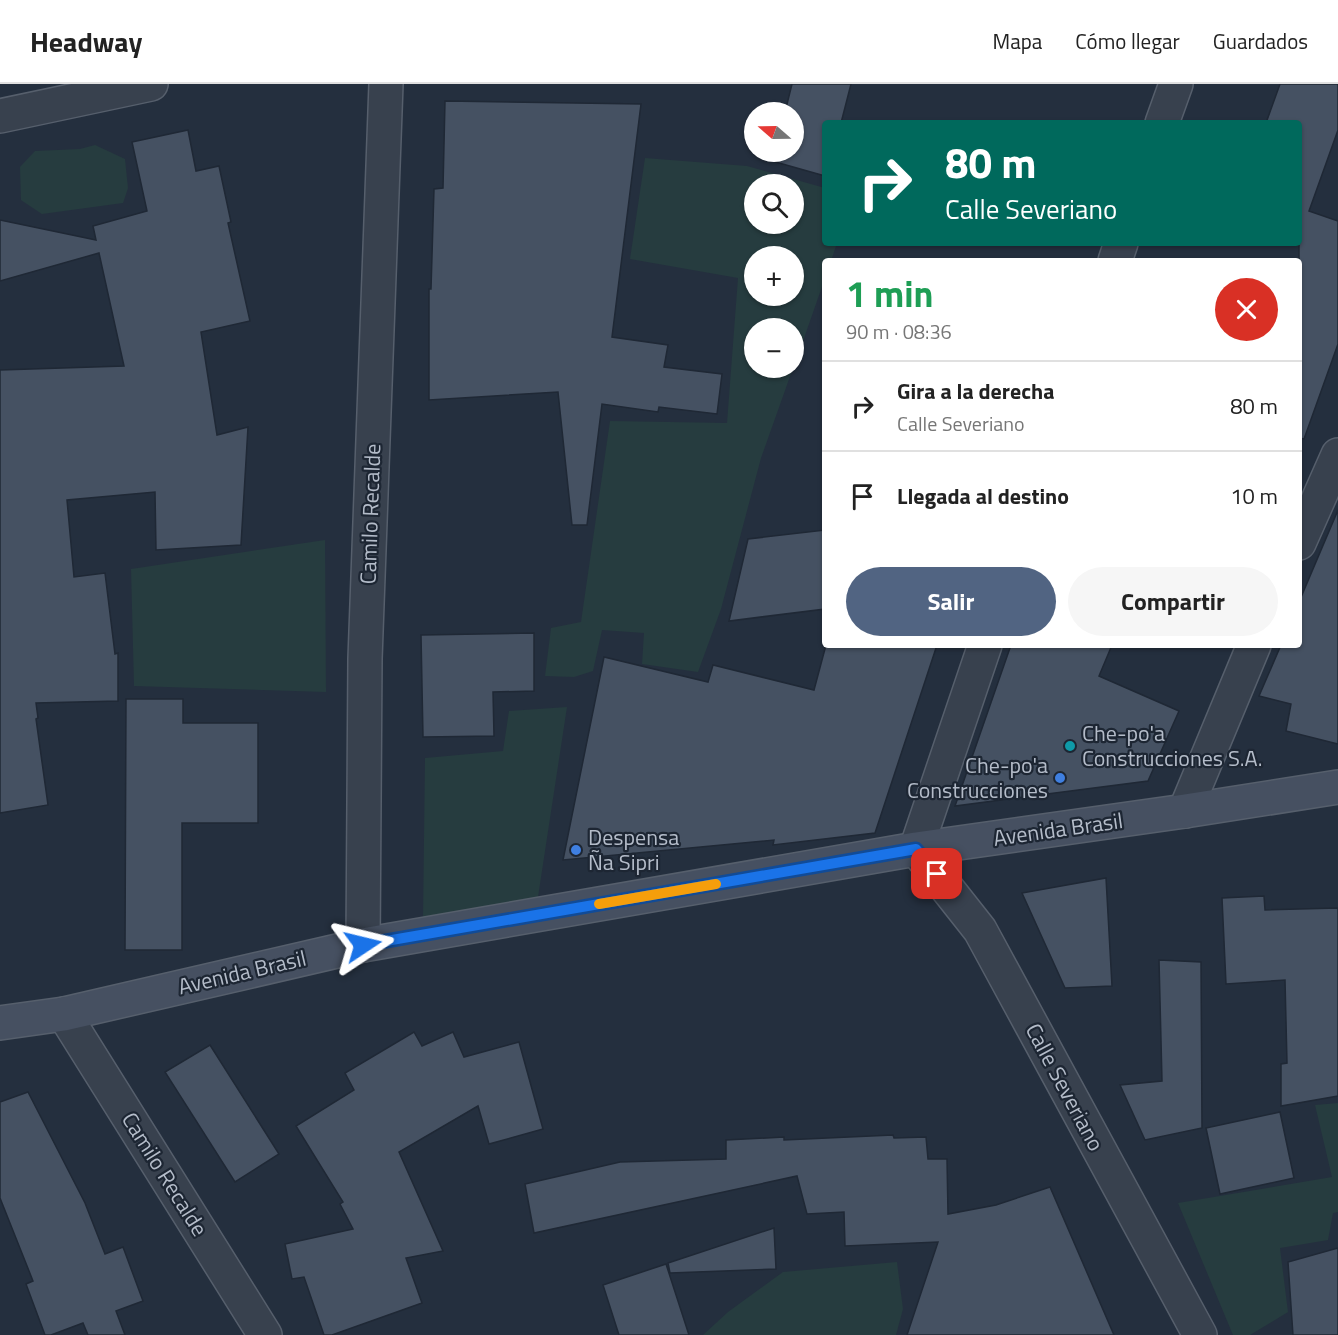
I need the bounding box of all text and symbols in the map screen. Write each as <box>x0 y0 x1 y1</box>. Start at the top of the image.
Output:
text: Headway <box>30 20 142 63</box>
text: Mapa <box>993 25 1042 57</box>
text: Cómo llegar <box>1075 25 1180 57</box>
text: Guardados <box>1213 25 1308 57</box>
north arrow <box>744 102 804 162</box>
map controls <box>744 102 804 378</box>
text: 80 m <box>945 130 1037 194</box>
icon: right <box>846 144 924 222</box>
button: search <box>744 174 804 234</box>
text: Calle Severiano <box>945 188 1117 229</box>
button: + <box>744 246 804 306</box>
text: 1 min <box>846 266 933 321</box>
button: close <box>1215 278 1278 341</box>
text: 90 m · 08:36 <box>846 316 952 347</box>
button: − <box>744 318 804 378</box>
text: Gira a la derecha <box>897 374 1054 408</box>
text: 80 m <box>1230 389 1278 423</box>
icon: right <box>846 390 879 423</box>
text: Calle Severiano <box>897 408 1025 439</box>
street label: Camilo Recalde <box>351 443 389 585</box>
text: Llegada al destino <box>897 479 1069 513</box>
text: 10 m <box>1230 479 1278 513</box>
icon: arrive <box>846 480 879 513</box>
button: Salir <box>846 567 1056 636</box>
button: Compartir <box>1068 567 1278 636</box>
place label: Che-po'a Construcciones S.A. <box>1082 716 1262 775</box>
marker: Che-po'a Construcciones S.A. <box>1063 739 1077 753</box>
place label: Che-po'a Construcciones <box>907 748 1048 807</box>
marker: Che-po'a Construcciones <box>1053 771 1067 785</box>
street label: Avenida Brasil <box>991 803 1125 855</box>
place label: Despensa Ña Sipri <box>588 820 679 879</box>
marker: Despensa Ña Sipri <box>569 843 583 857</box>
pin <box>911 848 962 899</box>
icon: arrive <box>920 857 953 890</box>
position arrow <box>331 913 395 977</box>
street label: Avenida Brasil <box>175 941 309 1003</box>
street label: Calle Severiano <box>1017 1017 1113 1157</box>
street label: Camilo Recalde <box>113 1105 217 1243</box>

